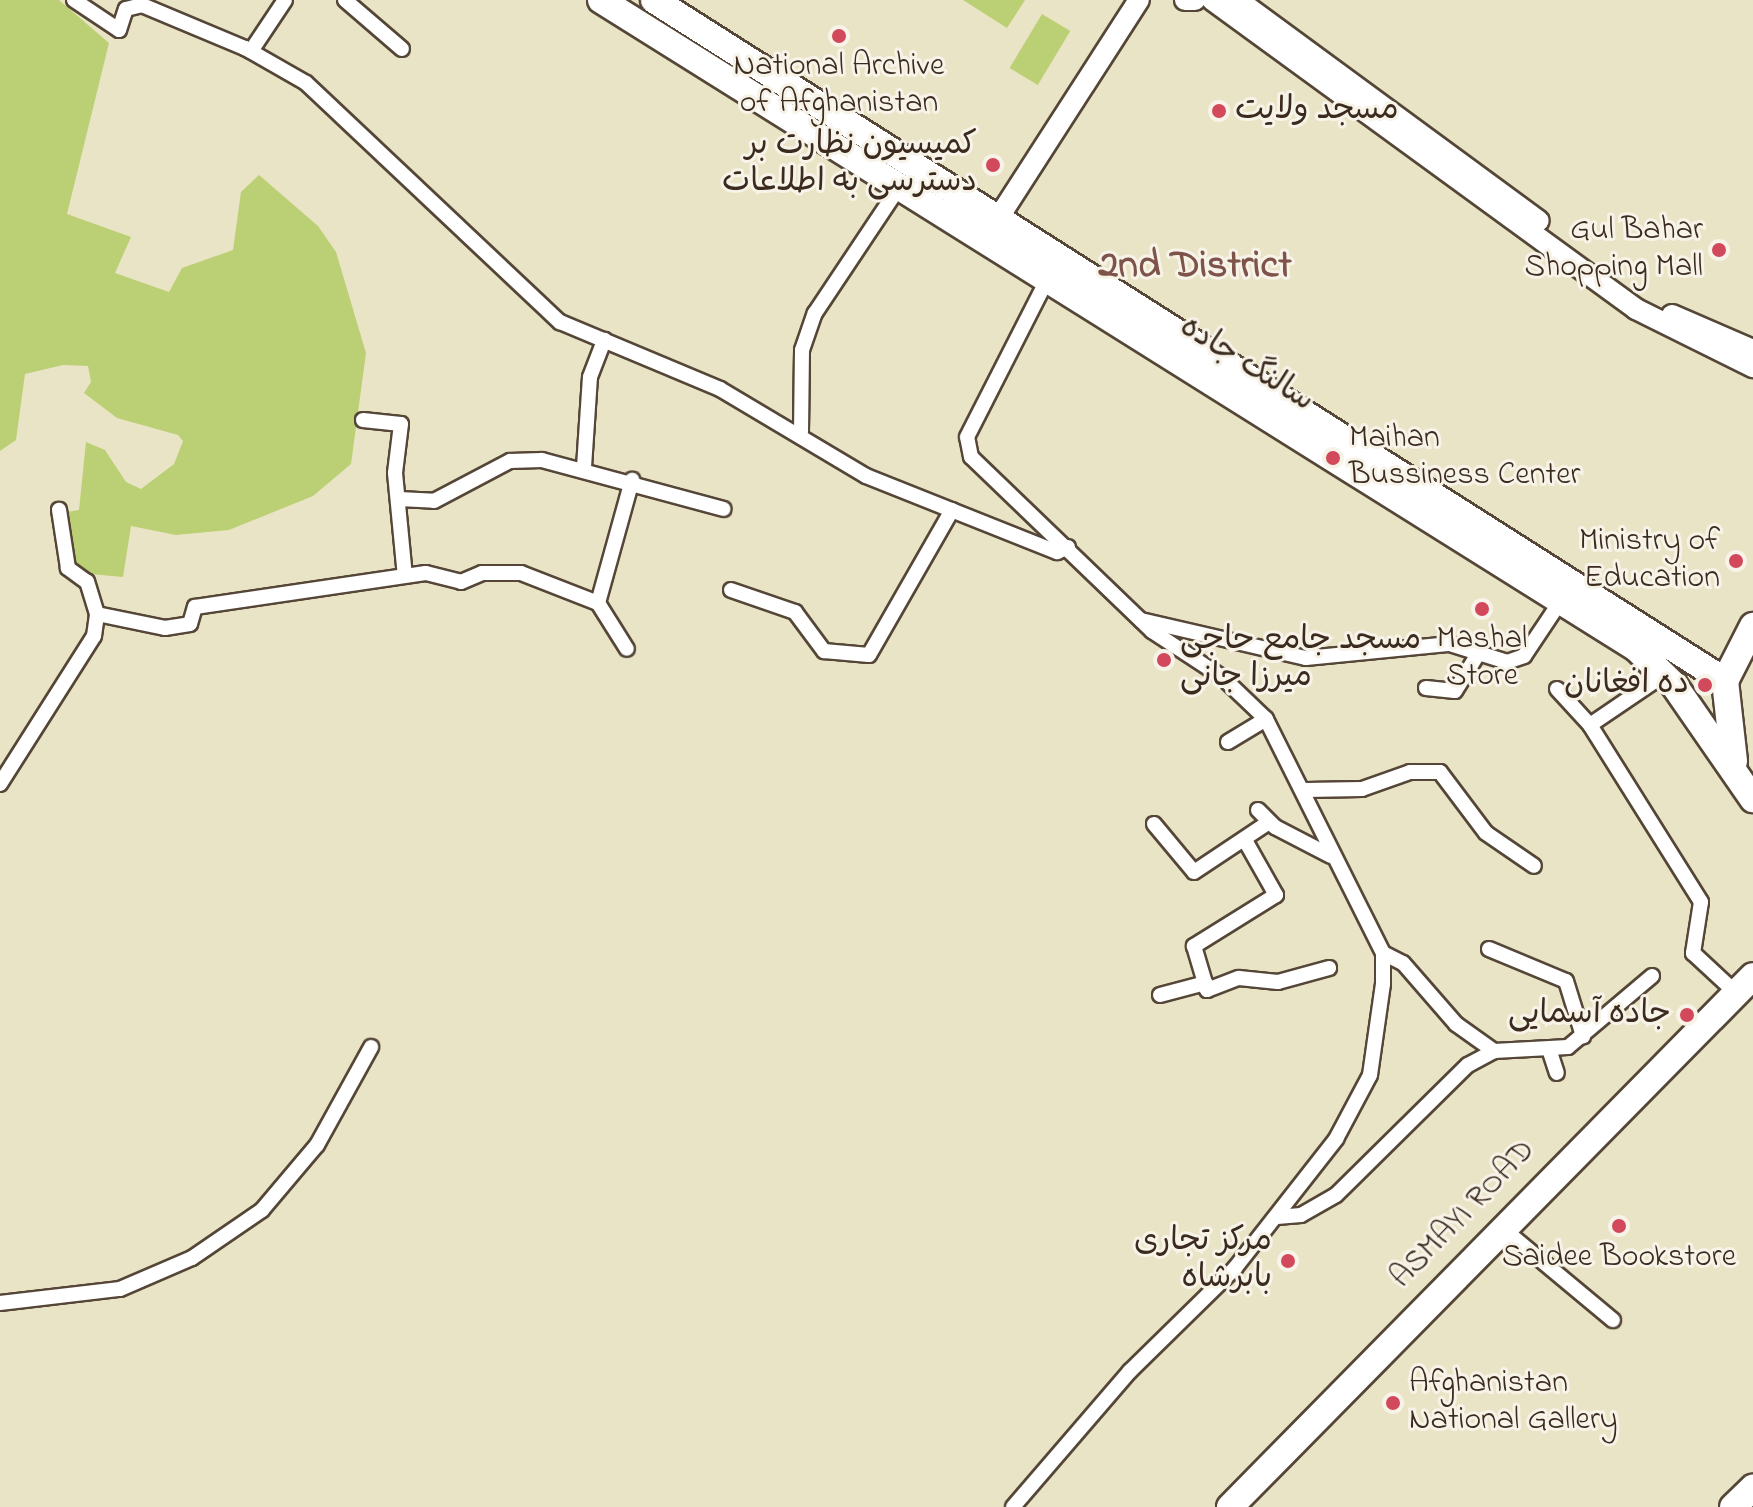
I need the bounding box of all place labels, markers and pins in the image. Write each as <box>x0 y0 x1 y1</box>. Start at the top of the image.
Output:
marker: National Archive of Afghanistan <box>830 27 848 45</box>
place label: National Archive of Afghanistan <box>734 49 944 124</box>
place label: مسجد ولایت <box>1235 92 1399 130</box>
marker: مسجد ولایت <box>1210 102 1228 120</box>
place label: کمیسیون نظارت بر دسترسی به اطلاعات <box>722 128 977 203</box>
marker: کمیسیون نظارت بر دسترسی به اطلاعات <box>984 156 1002 174</box>
place label: Gul Bahar Shopping Mall <box>1524 213 1703 288</box>
marker: Gul Bahar Shopping Mall <box>1710 241 1728 259</box>
place label: Maihan Bussiness Center <box>1349 421 1580 496</box>
marker: Maihan Bussiness Center <box>1324 449 1342 467</box>
place label: Ministry of Education <box>1579 524 1720 599</box>
marker: Ministry of Education <box>1727 552 1745 570</box>
marker: Mashal Store <box>1473 600 1491 618</box>
place label: Mashal Store <box>1437 622 1527 697</box>
place label: مسجد جامع حاجی میرزا جانی <box>1180 623 1421 698</box>
marker: مسجد جامع حاجی میرزا جانی <box>1155 651 1173 669</box>
place label: ده افغانان <box>1564 666 1689 704</box>
marker: ده افغانان <box>1696 676 1714 694</box>
place label: جاده آسمایی <box>1508 996 1671 1034</box>
marker: جاده آسمایی <box>1678 1006 1696 1024</box>
marker: Saidee Bookstore <box>1610 1217 1628 1235</box>
place label: مرکز تجاری بابرشاه <box>1134 1224 1272 1299</box>
place label: Saidee Bookstore <box>1502 1239 1736 1277</box>
marker: مرکز تجاری بابرشاه <box>1279 1252 1297 1270</box>
place label: Afghanistan National Gallery <box>1409 1366 1618 1441</box>
marker: Afghanistan National Gallery <box>1384 1394 1402 1412</box>

